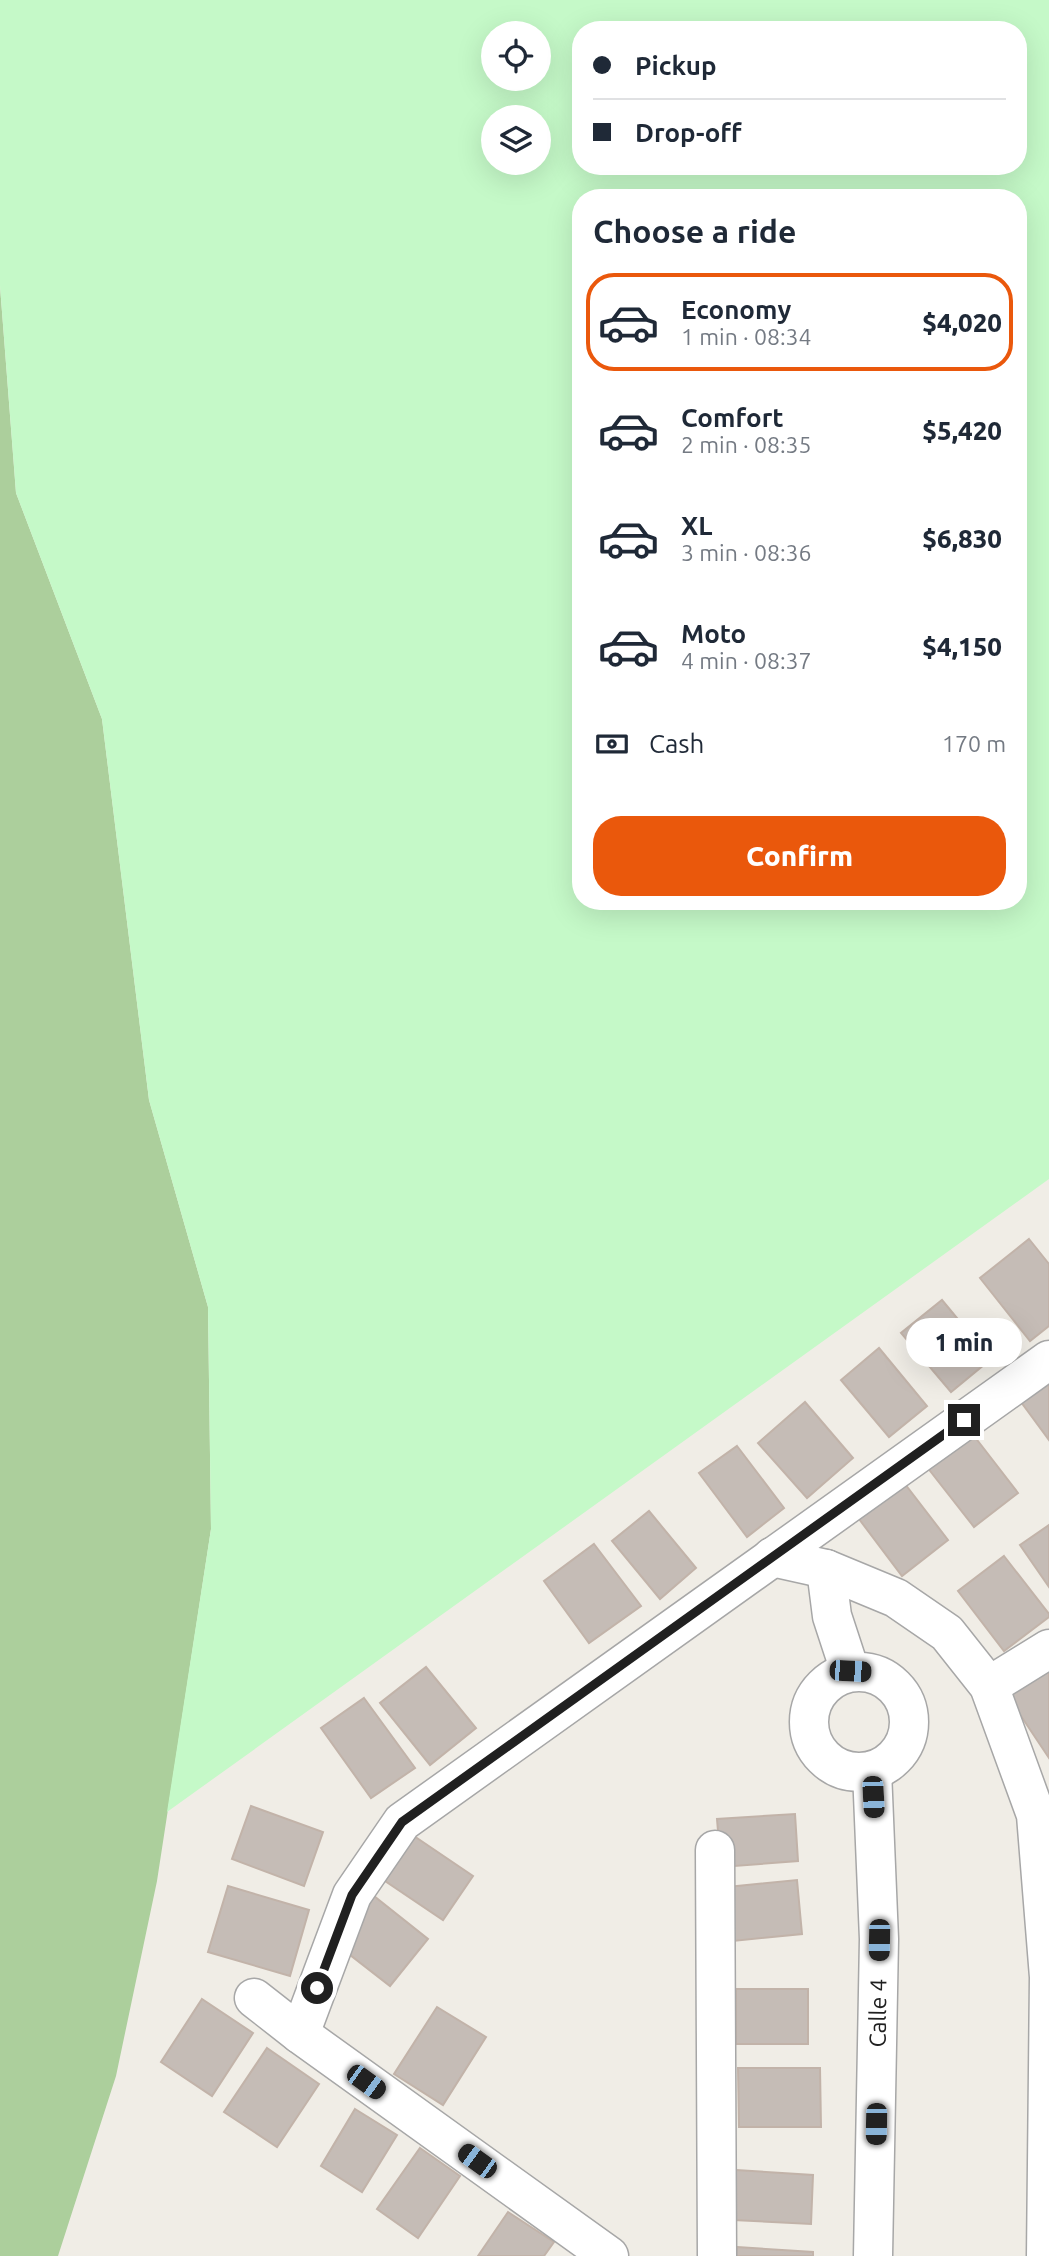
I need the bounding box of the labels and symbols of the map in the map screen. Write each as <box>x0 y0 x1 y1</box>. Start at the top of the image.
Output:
callout: 1 min <box>906 1318 1022 1368</box>
route end <box>948 1404 980 1436</box>
car <box>829 1659 872 1683</box>
car <box>862 1775 885 1819</box>
car <box>869 1919 890 1961</box>
route start <box>301 1972 333 2004</box>
street label: Calle 4 <box>864 1978 891 2048</box>
car <box>343 2061 390 2103</box>
car <box>866 2103 887 2145</box>
car <box>454 2140 501 2182</box>

